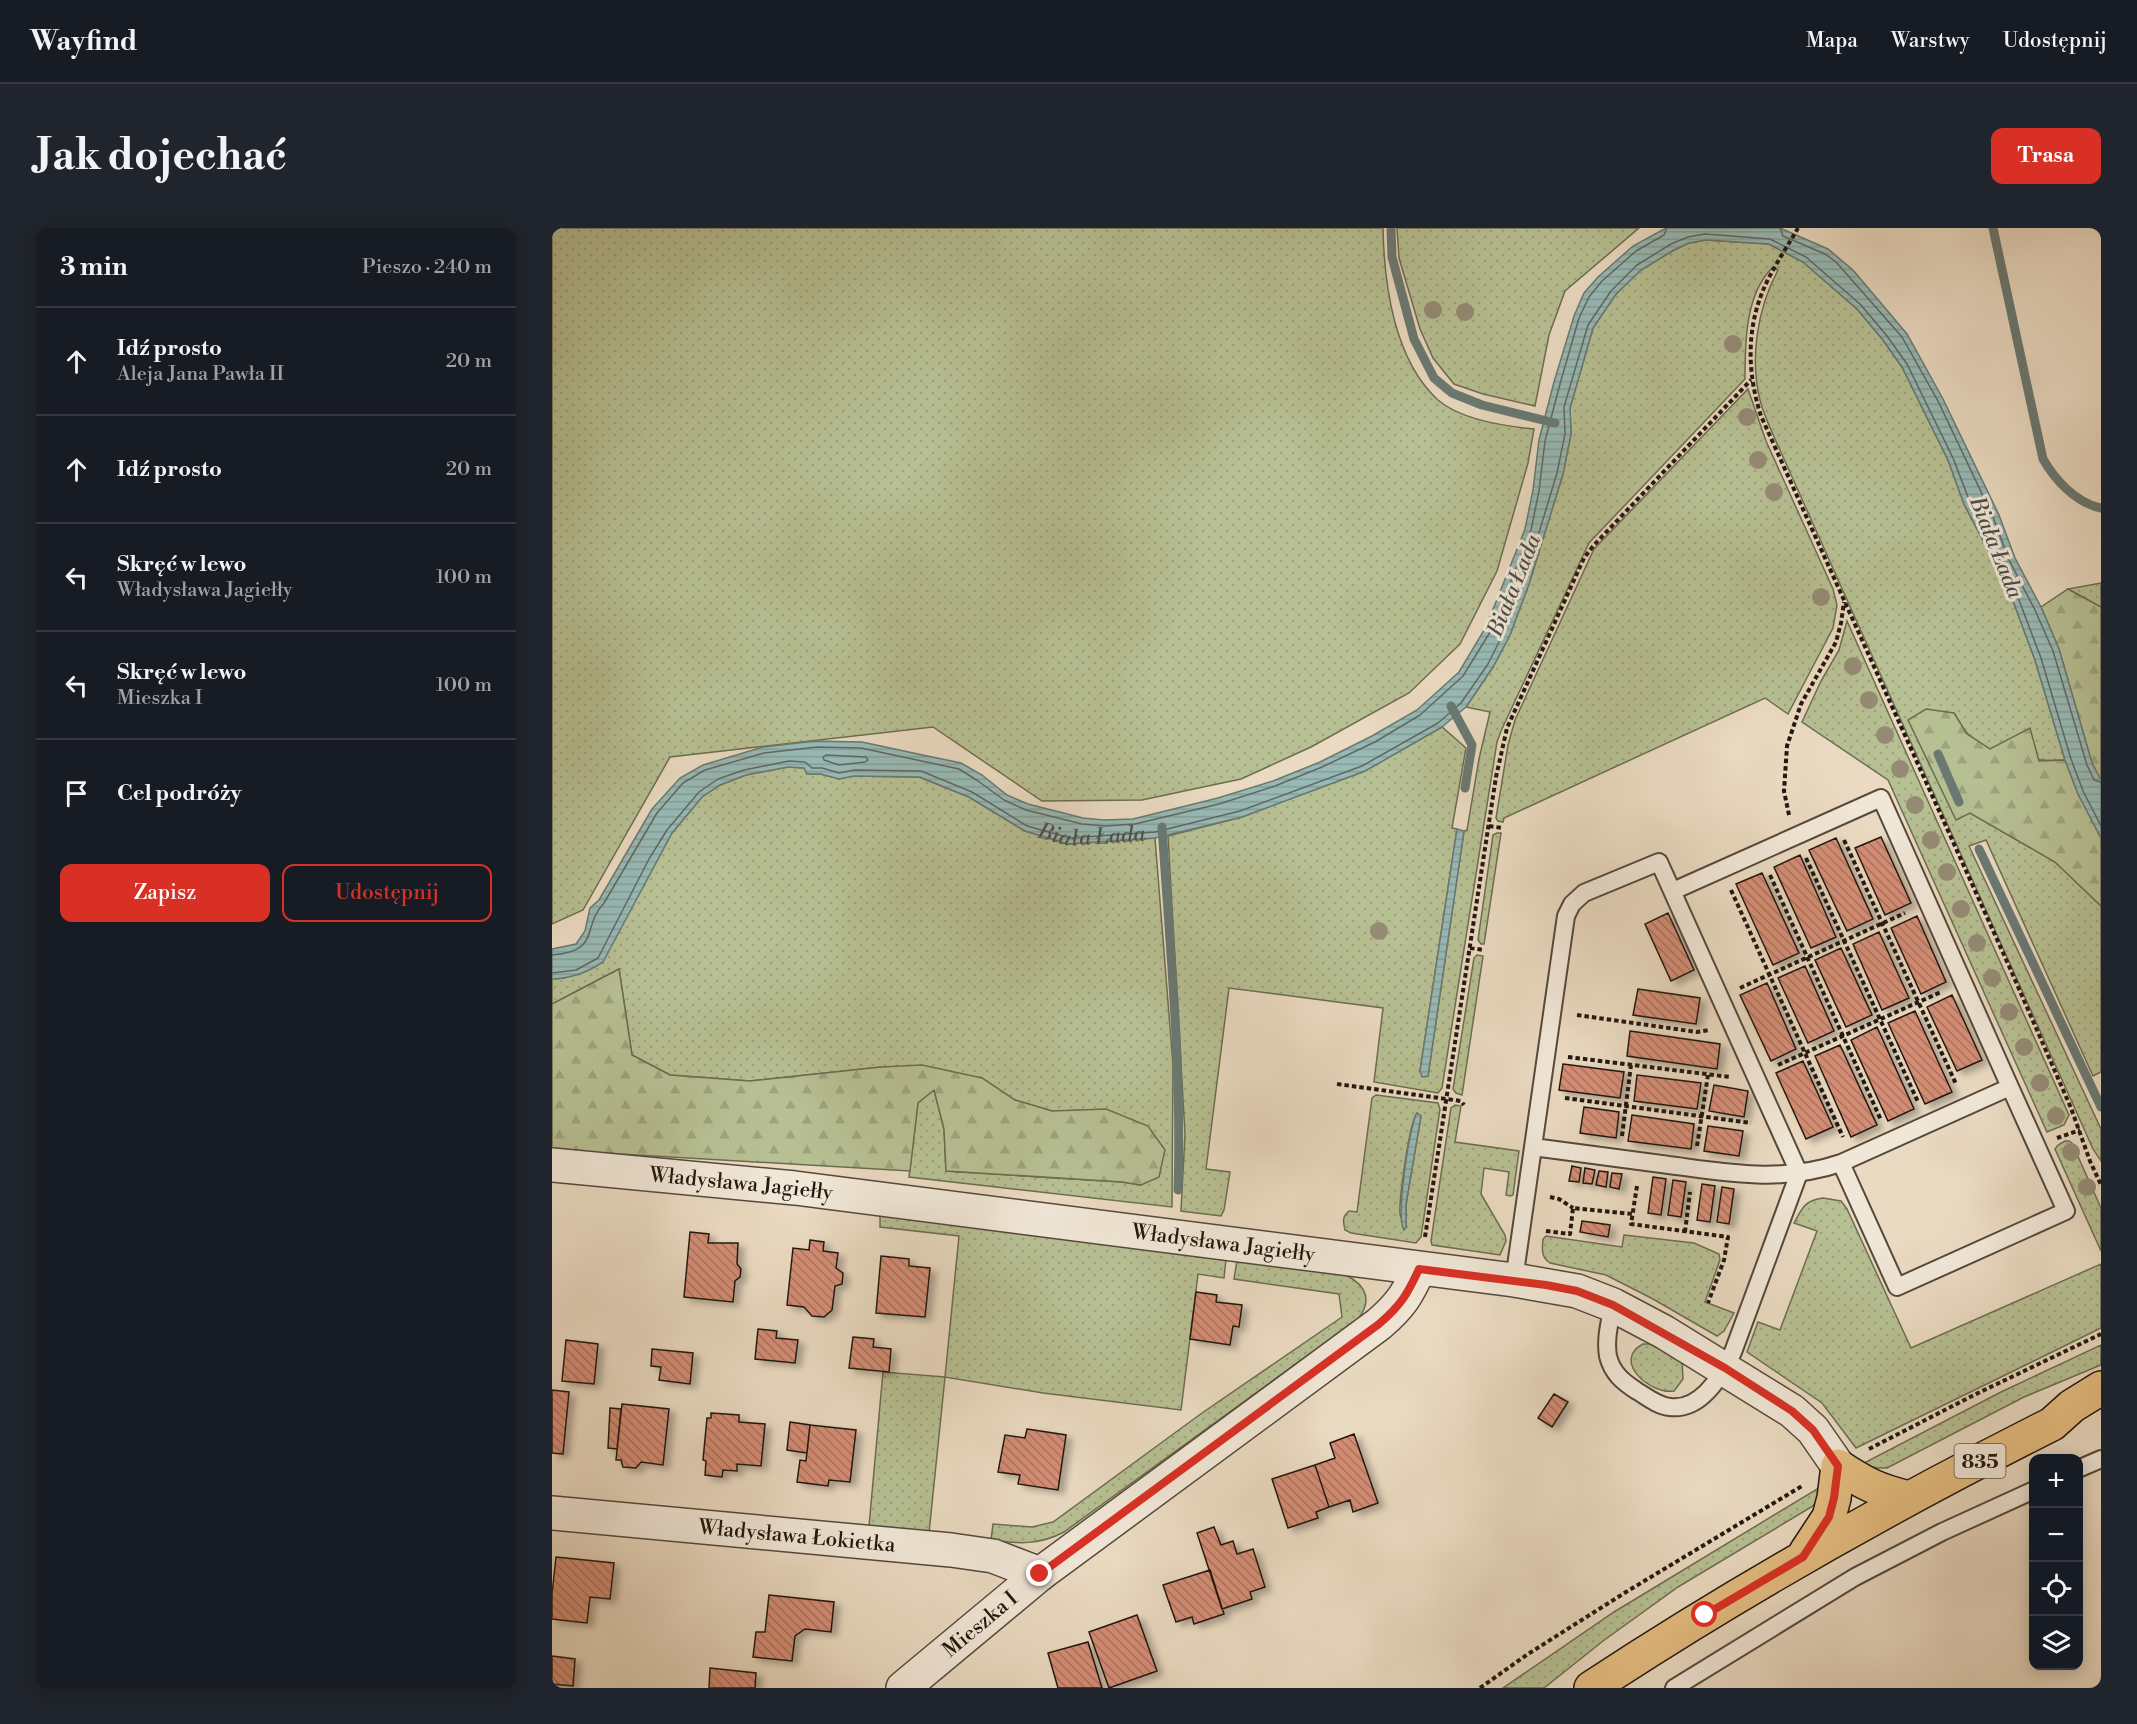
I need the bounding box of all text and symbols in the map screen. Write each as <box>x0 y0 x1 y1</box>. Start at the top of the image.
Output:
text: Wayfind <box>30 24 138 59</box>
text: Mapa <box>1806 28 1858 54</box>
text: Warstwy <box>1891 28 1970 54</box>
text: Udostępnij <box>2003 28 2107 54</box>
button: Trasa <box>1991 128 2101 184</box>
text: Jak dojechać <box>36 130 287 183</box>
text: 3 min <box>60 251 128 283</box>
text: Pieszo · 240 m <box>362 255 492 280</box>
text: Idź prosto <box>117 335 222 362</box>
icon: ahead <box>60 345 93 378</box>
text: 20 m <box>446 349 492 374</box>
text: Aleja Jana Pawła II <box>117 362 284 387</box>
icon: ahead <box>60 453 93 486</box>
text: Idź prosto <box>117 456 222 483</box>
text: 20 m <box>446 457 492 482</box>
water label: Biała Łada <box>1963 492 2029 603</box>
water label: Biała Łada <box>1481 530 1547 641</box>
text: Skręć w lewo <box>117 551 246 578</box>
icon: left <box>60 561 93 594</box>
text: 100 m <box>436 565 492 590</box>
text: Władysława Jagiełły <box>117 578 293 603</box>
text: Skręć w lewo <box>117 659 246 686</box>
icon: left <box>60 669 93 702</box>
text: 100 m <box>436 673 492 698</box>
text: Mieszka I <box>117 686 203 711</box>
icon: arrive <box>60 777 93 810</box>
text: Cel podróży <box>117 780 241 807</box>
water label: Biała Łada <box>1034 817 1147 853</box>
button: Zapisz <box>60 864 270 922</box>
button: Udostępnij <box>282 864 492 922</box>
street label: Władysława Jagiełły <box>647 1162 835 1207</box>
street label: Władysława Jagiełły <box>1129 1219 1317 1269</box>
road number: 835 <box>1954 1444 2006 1478</box>
map controls <box>2029 1454 2083 1670</box>
button: + <box>2029 1454 2083 1508</box>
button: − <box>2029 1508 2083 1562</box>
street label: Władysława Łokietka <box>696 1515 897 1559</box>
route end <box>1026 1560 1052 1586</box>
button: locate <box>2029 1562 2083 1616</box>
street label: Mieszka I <box>938 1586 1023 1664</box>
route start <box>1691 1601 1717 1627</box>
button: layers <box>2029 1616 2083 1670</box>

